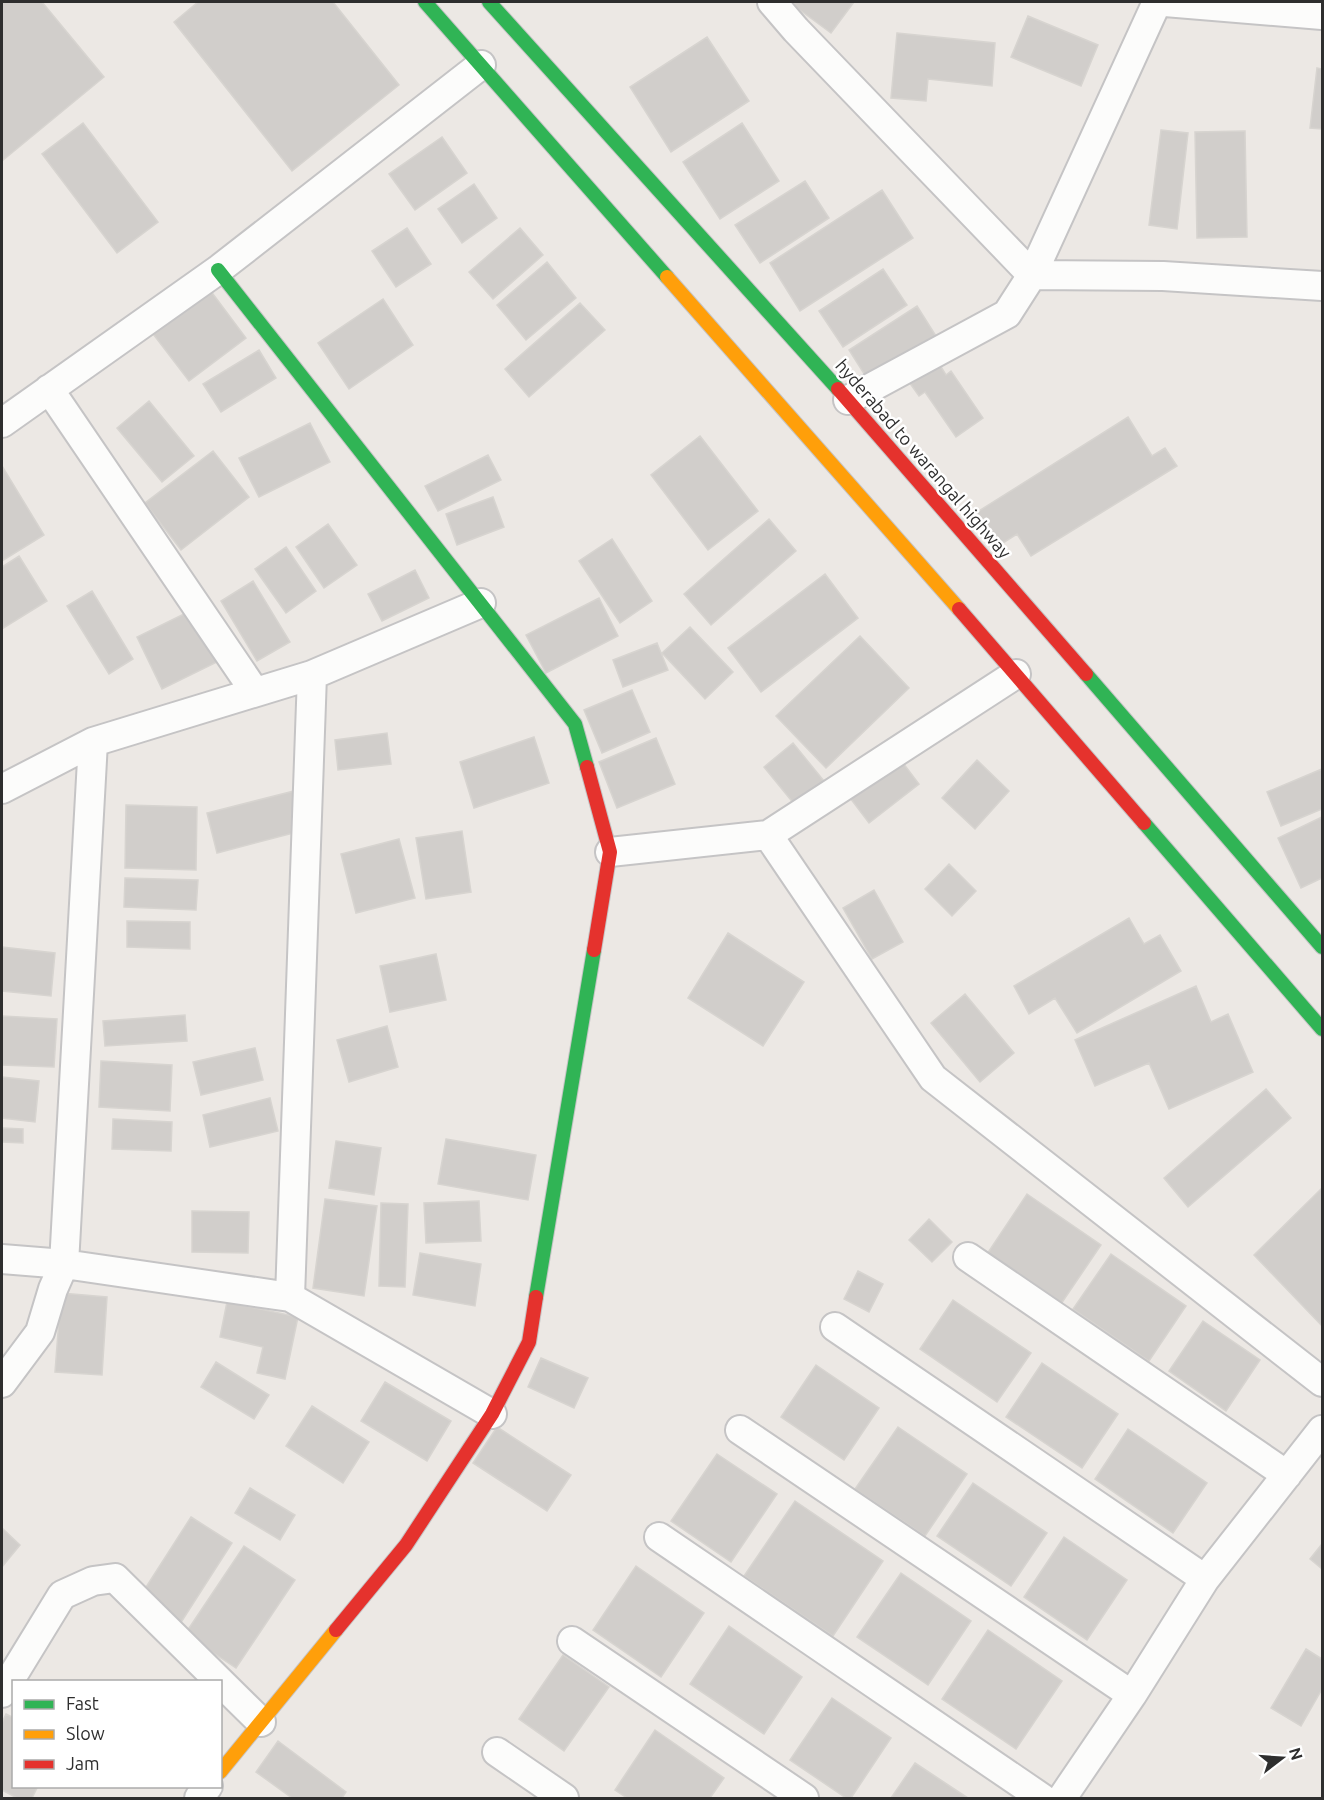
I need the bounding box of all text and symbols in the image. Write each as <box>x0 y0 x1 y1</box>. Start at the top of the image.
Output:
street label: hyderabad to warangal highway <box>832 355 1016 562</box>
legend <box>12 1680 222 1788</box>
text: Fast <box>66 1693 99 1713</box>
text: Slow <box>66 1723 105 1743</box>
north arrow <box>1252 1728 1312 1788</box>
text: N <box>1286 1745 1307 1762</box>
text: Jam <box>66 1753 100 1773</box>

